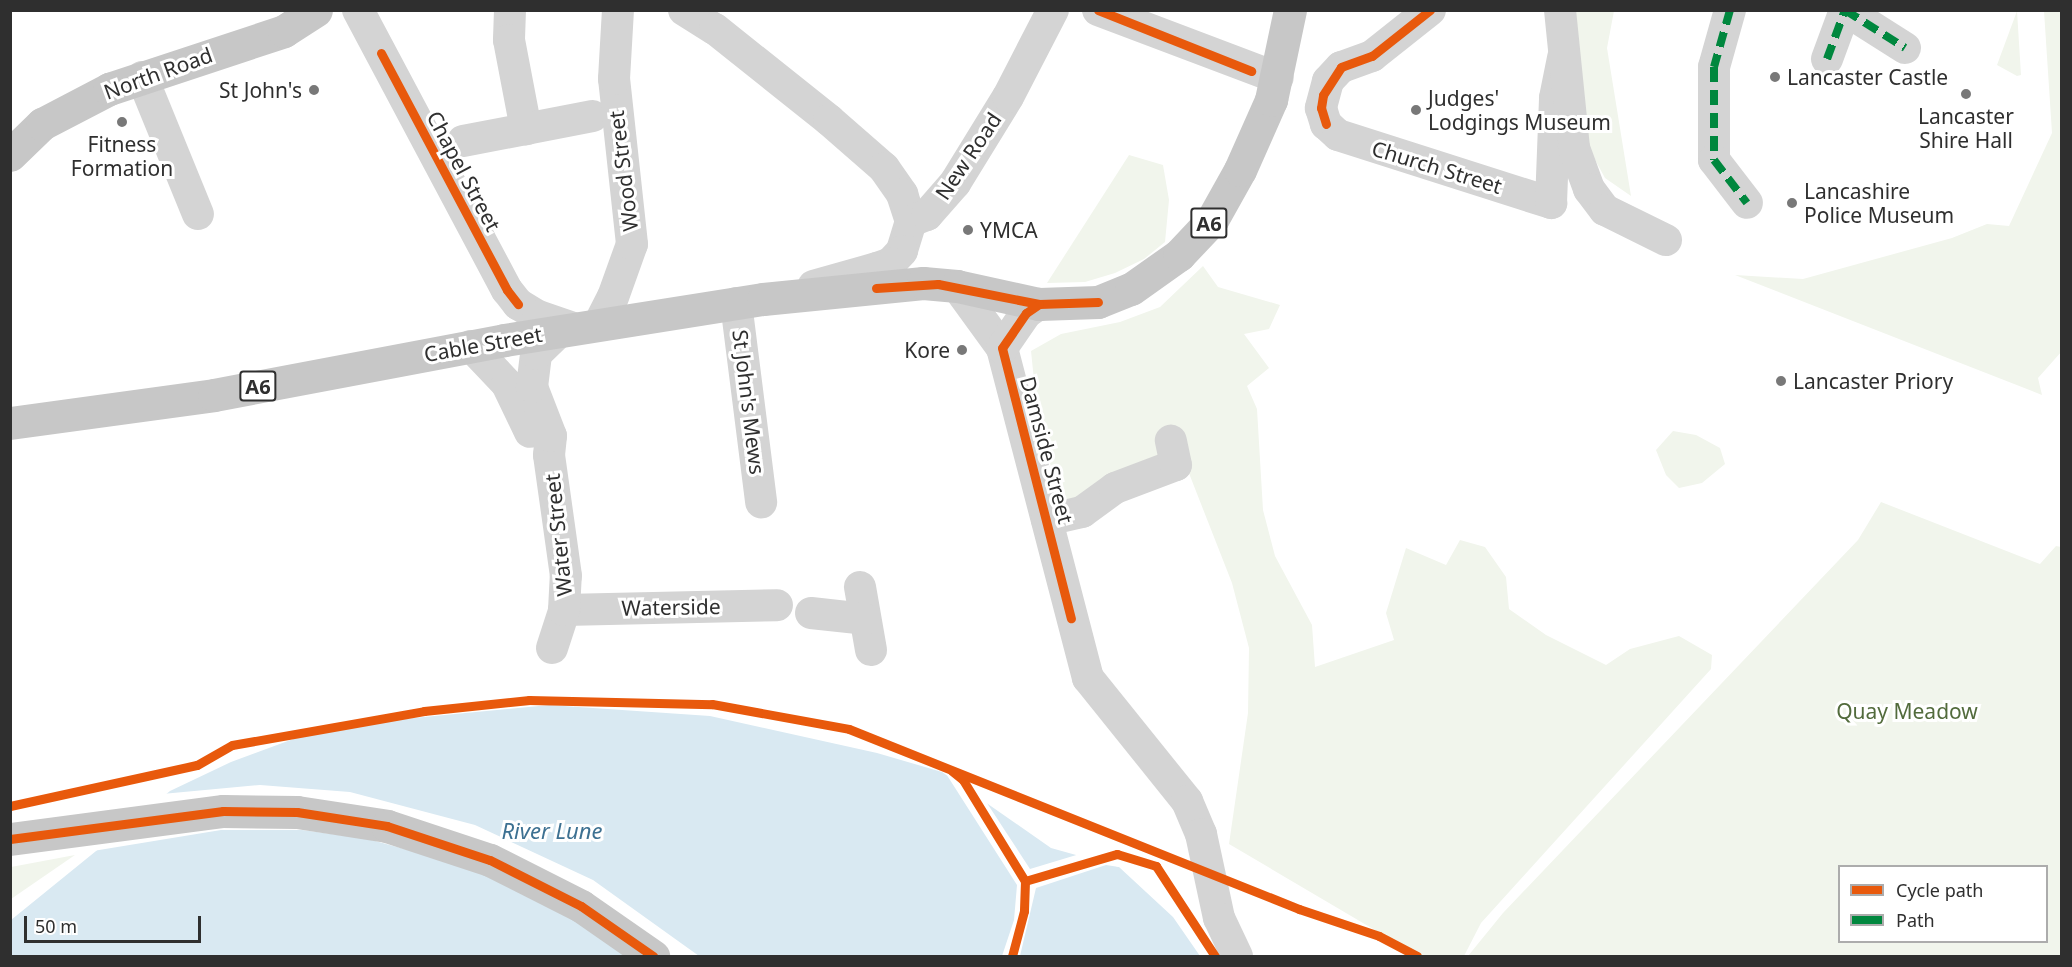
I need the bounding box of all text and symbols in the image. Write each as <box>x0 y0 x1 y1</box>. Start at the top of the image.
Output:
street label: North Road <box>100 42 216 104</box>
place label: Lancaster Castle <box>1787 64 1948 90</box>
marker: Lancaster Castle <box>1768 70 1782 84</box>
place label: St John's <box>219 77 302 103</box>
marker: St John's <box>307 83 321 97</box>
place label: Judges' Lodgings Museum <box>1428 85 1611 135</box>
marker: Lancaster Shire Hall <box>1959 87 1973 101</box>
marker: Judges' Lodgings Museum <box>1409 103 1423 117</box>
place label: Lancaster Shire Hall <box>1918 103 2014 153</box>
street label: Chapel Street <box>422 107 506 235</box>
street label: New Road <box>930 108 1006 204</box>
street label: Wood Street <box>603 109 643 233</box>
marker: Fitness Formation <box>115 115 129 129</box>
place label: Fitness Formation <box>71 131 173 181</box>
street label: Church Street <box>1369 135 1505 199</box>
place label: Lancashire Police Museum <box>1804 178 1954 228</box>
marker: Lancashire Police Museum <box>1785 196 1799 210</box>
road number: A6 <box>1190 206 1228 240</box>
place label: YMCA <box>980 217 1038 243</box>
marker: YMCA <box>961 223 975 237</box>
street label: Cable Street <box>422 321 544 367</box>
street label: St John's Mews <box>728 328 770 476</box>
place label: Kore <box>904 337 950 363</box>
marker: Kore <box>955 343 969 357</box>
place label: Lancaster Priory <box>1793 368 1953 394</box>
road number: A6 <box>238 369 278 403</box>
street label: Damside Street <box>1015 374 1079 526</box>
marker: Lancaster Priory <box>1774 374 1788 388</box>
street label: Water Street <box>539 472 577 598</box>
street label: Waterside <box>621 594 721 620</box>
park label: Quay Meadow <box>1836 698 1978 724</box>
water label: River Lune <box>502 818 602 844</box>
legend <box>1838 865 2048 943</box>
text: Cycle path <box>1896 878 1983 902</box>
scale bar <box>27 904 204 942</box>
text: Path <box>1896 908 1935 932</box>
text: 50 m <box>35 914 77 938</box>

